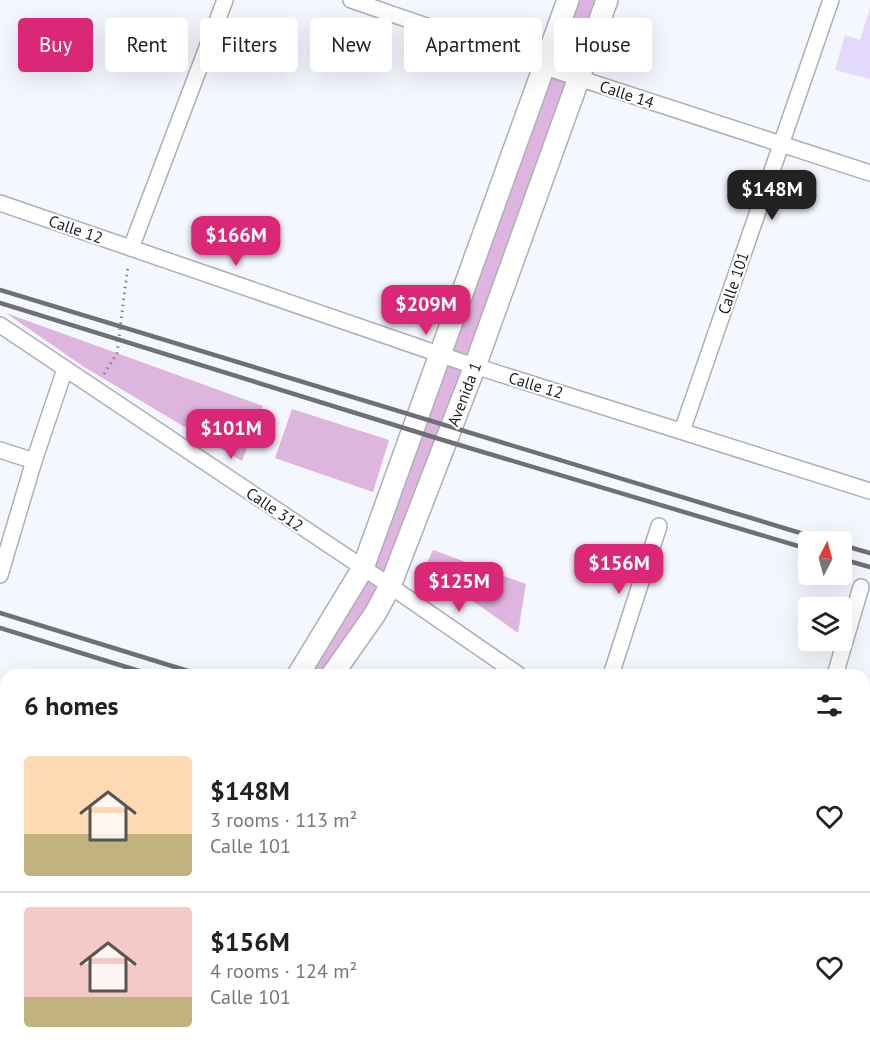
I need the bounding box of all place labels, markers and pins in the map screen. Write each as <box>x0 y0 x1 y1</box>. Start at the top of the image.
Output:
pin: $148M <box>730 170 814 221</box>
pin: $166M <box>194 216 278 267</box>
pin: $209M <box>384 285 468 336</box>
pin: $101M <box>189 409 273 460</box>
pin: $156M <box>577 544 661 595</box>
pin: $125M <box>417 562 501 613</box>

